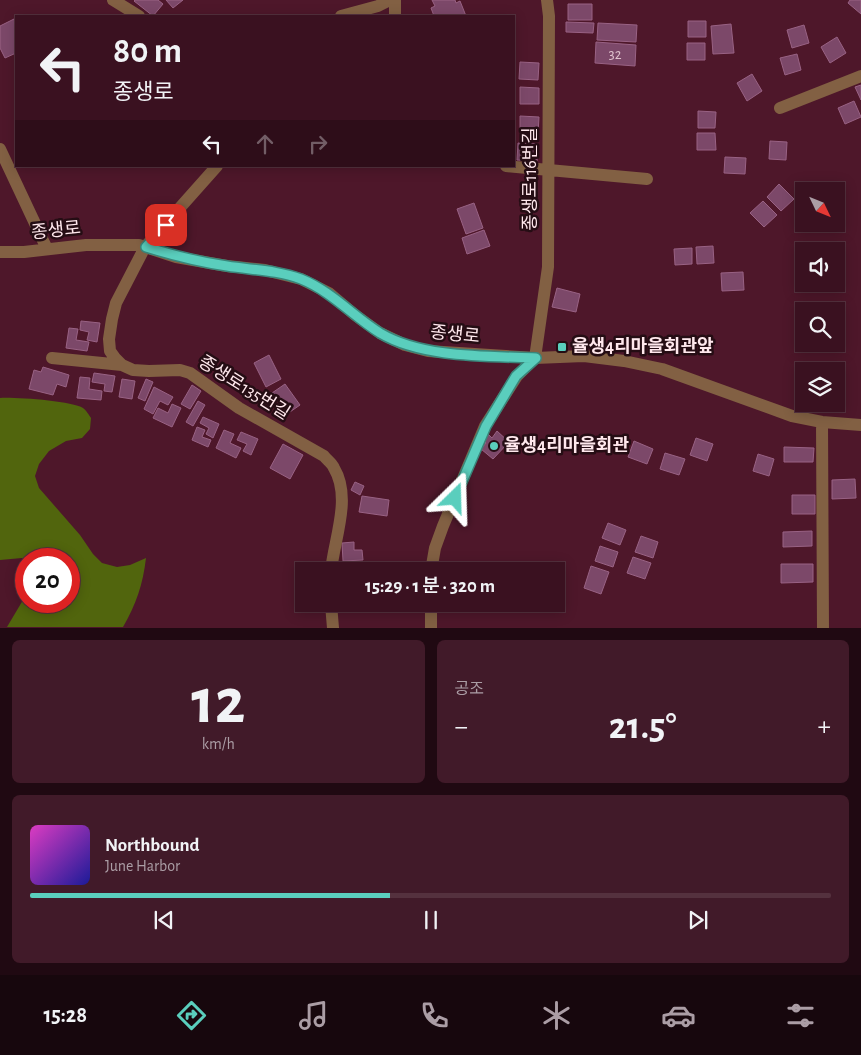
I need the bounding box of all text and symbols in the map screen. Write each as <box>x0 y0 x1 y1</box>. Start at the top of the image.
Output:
text: 80 m <box>113 34 182 69</box>
icon: left <box>30 35 95 100</box>
house number: 32 <box>608 47 622 62</box>
text: 종생로 <box>113 81 174 103</box>
street label: 종생로116번길 <box>521 127 540 231</box>
icon: left <box>198 130 226 158</box>
icon: ahead <box>251 130 279 158</box>
icon: right <box>304 130 332 158</box>
north arrow <box>795 182 845 232</box>
map controls <box>795 182 845 412</box>
pin <box>145 204 187 246</box>
icon: arrive <box>152 211 180 239</box>
street label: 종생로 <box>30 218 82 243</box>
button: sound <box>795 242 845 292</box>
button: search <box>795 302 845 352</box>
street label: 종생로 <box>429 322 481 347</box>
place label: 율생4리마을회관앞 <box>572 337 714 356</box>
marker: 율생4리마을회관앞 <box>556 341 568 353</box>
street label: 종생로135번길 <box>195 352 293 423</box>
button: layers <box>795 362 845 412</box>
place label: 율생4리마을회관 <box>504 436 629 455</box>
marker: 율생4리마을회관 <box>488 440 500 452</box>
position arrow <box>428 471 480 523</box>
speed limit sign: 20 <box>15 548 80 613</box>
text: 15:29 · 1 분 · 320 m <box>365 577 495 596</box>
text: 12 <box>191 670 245 735</box>
text: 공조 <box>455 681 484 697</box>
text: 21.5° <box>609 708 677 746</box>
text: − <box>455 713 468 741</box>
text: + <box>818 713 831 741</box>
text: km/h <box>202 736 235 752</box>
text: Northbound <box>105 836 200 855</box>
text: June Harbor <box>105 858 180 874</box>
icon: previous <box>150 906 178 934</box>
icon: pause <box>417 906 445 934</box>
icon: next <box>684 906 712 934</box>
icon: directions <box>174 998 209 1033</box>
icon: music <box>296 998 331 1033</box>
icon: phone <box>417 998 452 1033</box>
icon: climate <box>539 998 574 1033</box>
icon: car <box>661 998 696 1033</box>
icon: filters <box>783 998 818 1033</box>
text: 15:28 <box>43 1004 87 1026</box>

